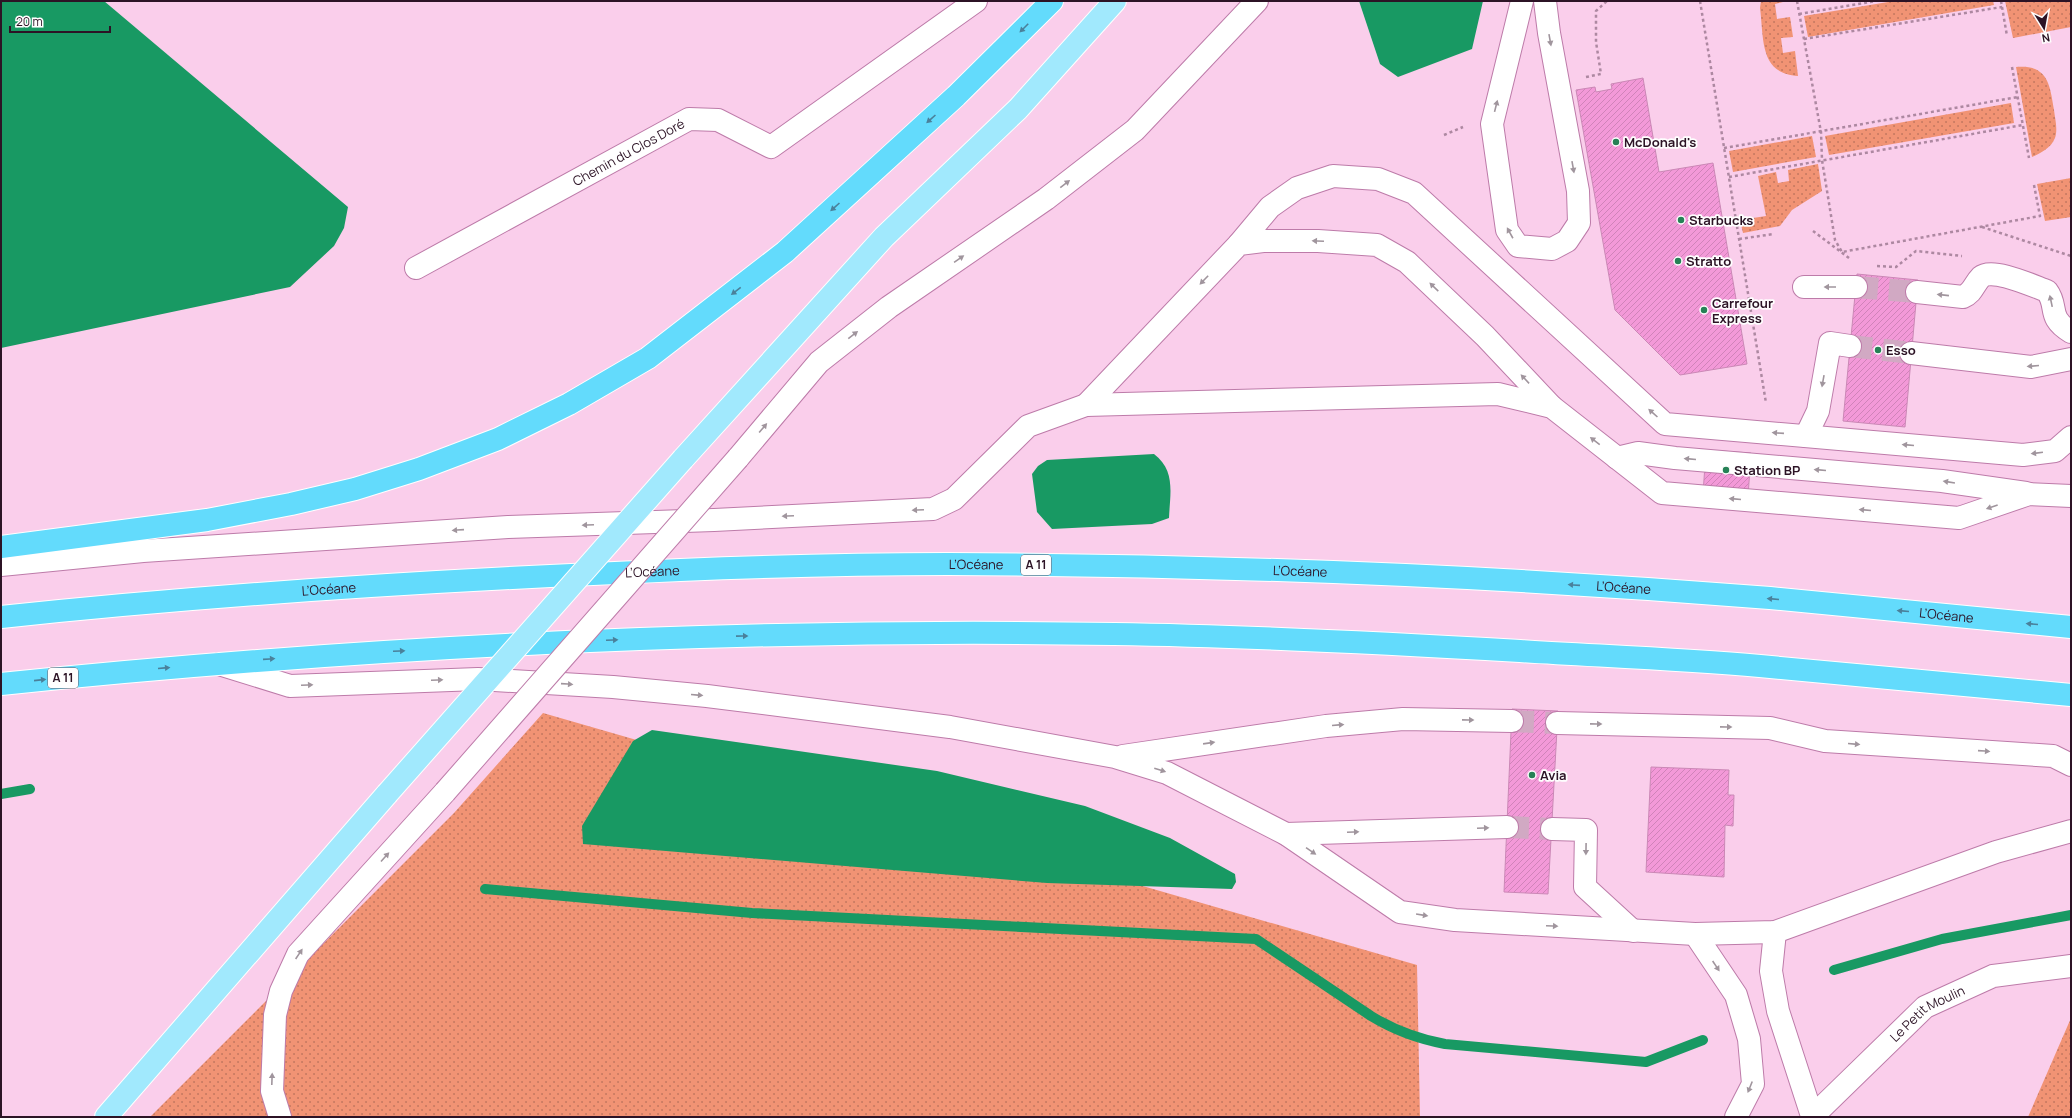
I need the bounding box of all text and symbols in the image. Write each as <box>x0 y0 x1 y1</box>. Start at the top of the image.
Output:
scale bar <box>10 8 110 34</box>
north arrow <box>2024 8 2064 48</box>
text: 20 m <box>16 13 43 30</box>
one-way arrow <box>1019 24 1029 33</box>
text: N <box>2041 30 2051 46</box>
one-way arrow <box>1547 33 1553 46</box>
one-way arrow <box>1494 100 1500 112</box>
street label: Chemin du Clos Doré <box>569 114 688 190</box>
one-way arrow <box>926 114 936 124</box>
place label: McDonald's <box>1624 133 1696 151</box>
marker: McDonald's <box>1611 137 1621 147</box>
one-way arrow <box>1571 161 1577 174</box>
one-way arrow <box>1059 180 1070 189</box>
one-way arrow <box>830 202 840 211</box>
place label: Starbucks <box>1689 211 1753 229</box>
marker: Starbucks <box>1676 215 1686 225</box>
one-way arrow <box>1507 227 1513 239</box>
one-way arrow <box>1312 238 1324 245</box>
place label: Stratto <box>1686 252 1731 270</box>
one-way arrow <box>953 255 964 263</box>
marker: Stratto <box>1673 256 1683 266</box>
one-way arrow <box>1200 276 1209 285</box>
one-way arrow <box>1429 282 1439 292</box>
one-way arrow <box>1823 284 1836 290</box>
one-way arrow <box>730 287 741 295</box>
one-way arrow <box>1937 292 1949 298</box>
place label: Carrefour Express <box>1712 294 1773 327</box>
one-way arrow <box>2048 295 2054 308</box>
marker: Carrefour Express <box>1699 305 1709 315</box>
one-way arrow <box>848 331 859 340</box>
place label: Esso <box>1886 341 1916 359</box>
marker: Esso <box>1873 345 1883 355</box>
one-way arrow <box>2027 362 2039 369</box>
one-way arrow <box>1521 374 1530 384</box>
one-way arrow <box>1820 375 1826 387</box>
one-way arrow <box>1648 408 1658 418</box>
one-way arrow <box>758 423 767 433</box>
one-way arrow <box>1772 430 1784 437</box>
one-way arrow <box>1590 436 1601 445</box>
one-way arrow <box>1902 441 1914 448</box>
one-way arrow <box>2031 450 2043 456</box>
one-way arrow <box>1684 456 1696 463</box>
place label: Station BP <box>1734 461 1800 479</box>
marker: Station BP <box>1721 465 1731 475</box>
one-way arrow <box>1814 467 1826 474</box>
one-way arrow <box>1943 479 1955 485</box>
one-way arrow <box>1729 496 1741 503</box>
one-way arrow <box>1986 504 1998 510</box>
one-way arrow <box>911 507 924 513</box>
one-way arrow <box>1858 507 1871 514</box>
one-way arrow <box>782 513 794 520</box>
one-way arrow <box>582 521 594 528</box>
one-way arrow <box>452 527 464 534</box>
street label: L’Océane <box>949 555 1004 573</box>
road number: A 11 <box>1021 555 1051 575</box>
street label: L’Océane <box>625 561 680 581</box>
street label: L’Océane <box>1273 561 1328 581</box>
street label: L’Océane <box>1596 577 1652 598</box>
street label: L’Océane <box>301 578 357 600</box>
one-way arrow <box>1568 582 1580 589</box>
one-way arrow <box>1767 595 1779 602</box>
street label: L’Océane <box>1918 603 1975 627</box>
one-way arrow <box>1897 608 1909 615</box>
one-way arrow <box>2026 620 2038 627</box>
one-way arrow <box>736 633 749 639</box>
one-way arrow <box>606 636 618 643</box>
one-way arrow <box>393 647 405 654</box>
one-way arrow <box>263 656 275 663</box>
one-way arrow <box>158 664 170 671</box>
road number: A 11 <box>48 668 78 688</box>
one-way arrow <box>34 677 46 684</box>
one-way arrow <box>431 677 443 684</box>
one-way arrow <box>561 681 573 688</box>
one-way arrow <box>301 682 314 688</box>
one-way arrow <box>691 691 703 698</box>
one-way arrow <box>1462 717 1474 724</box>
one-way arrow <box>1332 721 1344 728</box>
one-way arrow <box>1590 721 1603 727</box>
one-way arrow <box>1720 724 1733 730</box>
one-way arrow <box>1203 740 1215 746</box>
one-way arrow <box>1848 740 1860 747</box>
one-way arrow <box>1978 748 1990 755</box>
place label: Avia <box>1540 766 1567 784</box>
one-way arrow <box>1154 767 1166 773</box>
marker: Avia <box>1527 770 1537 780</box>
one-way arrow <box>1477 824 1489 831</box>
one-way arrow <box>1347 829 1360 835</box>
one-way arrow <box>1583 843 1589 856</box>
one-way arrow <box>1305 848 1317 855</box>
one-way arrow <box>380 853 389 862</box>
one-way arrow <box>1416 912 1428 918</box>
one-way arrow <box>1546 922 1558 929</box>
one-way arrow <box>295 949 303 960</box>
one-way arrow <box>1713 960 1720 972</box>
street label: Le Petit Moulin <box>1886 981 1967 1046</box>
one-way arrow <box>269 1073 276 1085</box>
one-way arrow <box>1747 1082 1753 1094</box>

